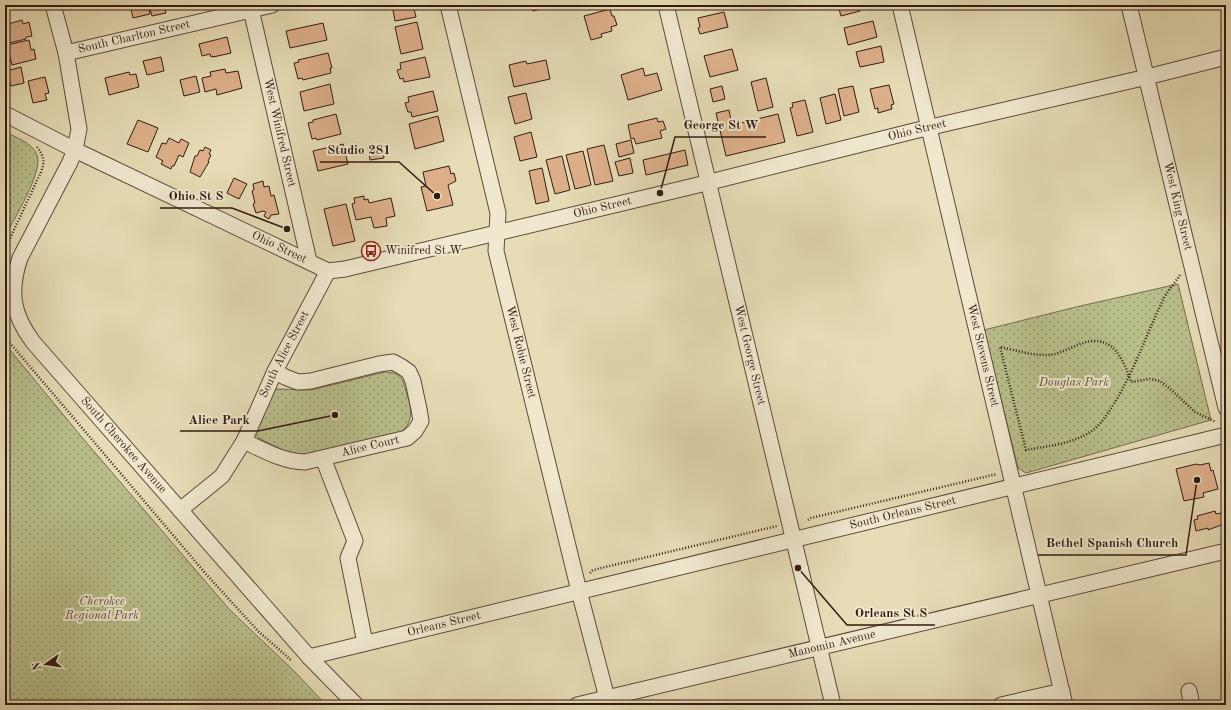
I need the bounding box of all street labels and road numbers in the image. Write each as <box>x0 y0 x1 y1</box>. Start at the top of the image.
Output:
street label: South Charlton Street <box>77 18 191 56</box>
street label: West Winifred Street <box>261 77 298 188</box>
street label: Ohio Street <box>887 118 947 143</box>
street label: West King Street <box>1161 161 1194 252</box>
street label: Ohio Street <box>572 195 633 220</box>
street label: Ohio Street <box>250 229 309 266</box>
street label: West Stevens Street <box>965 303 1001 408</box>
street label: West George Street <box>732 304 767 406</box>
street label: West Robie Street <box>504 305 538 399</box>
street label: South Alice Street <box>258 309 312 400</box>
street label: South Cherokee Avenue <box>78 395 169 496</box>
street label: Alice Court <box>340 434 400 459</box>
street label: South Orleans Street <box>849 495 957 532</box>
street label: Orleans Street <box>406 610 482 639</box>
street label: Manomin Avenue <box>787 628 877 661</box>

